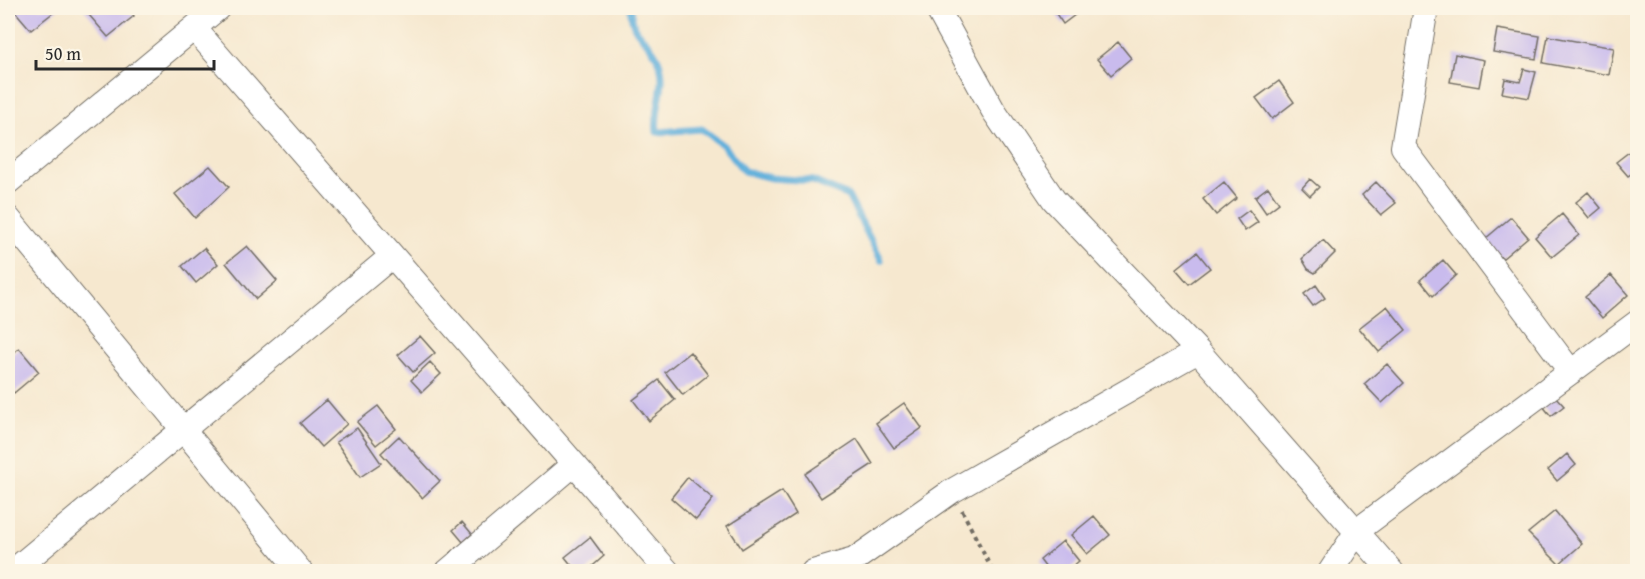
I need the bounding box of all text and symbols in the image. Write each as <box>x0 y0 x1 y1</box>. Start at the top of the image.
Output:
scale bar <box>36 33 214 71</box>
text: 50 m <box>45 40 81 67</box>

